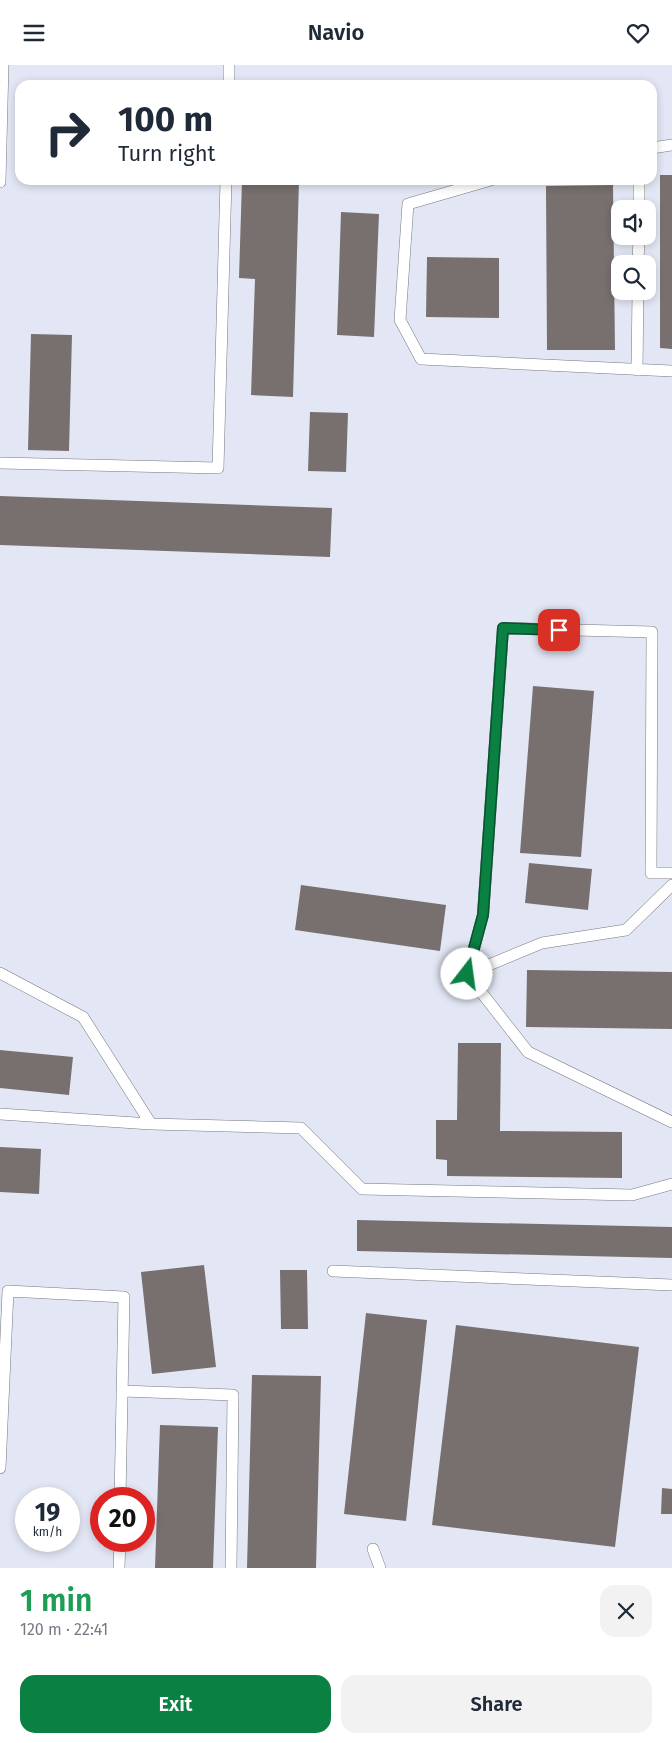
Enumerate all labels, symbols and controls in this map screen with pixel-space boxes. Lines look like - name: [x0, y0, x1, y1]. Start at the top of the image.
- icon: menu: [20, 19, 48, 47]
- text: Navio: [308, 19, 364, 46]
- icon: heart: [624, 19, 652, 47]
- text: 100 m: [118, 98, 213, 140]
- icon: right: [35, 100, 100, 165]
- text: Turn right: [118, 140, 215, 167]
- map controls: [611, 200, 656, 300]
- button: sound: [611, 200, 656, 245]
- button: search: [611, 255, 656, 300]
- pin: [538, 609, 580, 651]
- icon: arrive: [545, 616, 573, 644]
- position arrow: [440, 947, 492, 999]
- speed limit sign: 20: [90, 1487, 155, 1552]
- text: 19: [35, 1498, 60, 1528]
- text: km/h: [33, 1525, 62, 1539]
- text: 1 min: [20, 1583, 92, 1619]
- button: close: [600, 1585, 652, 1637]
- text: 120 m · 22:41: [20, 1620, 108, 1639]
- button: Exit: [20, 1675, 331, 1733]
- button: Share: [341, 1675, 652, 1733]

